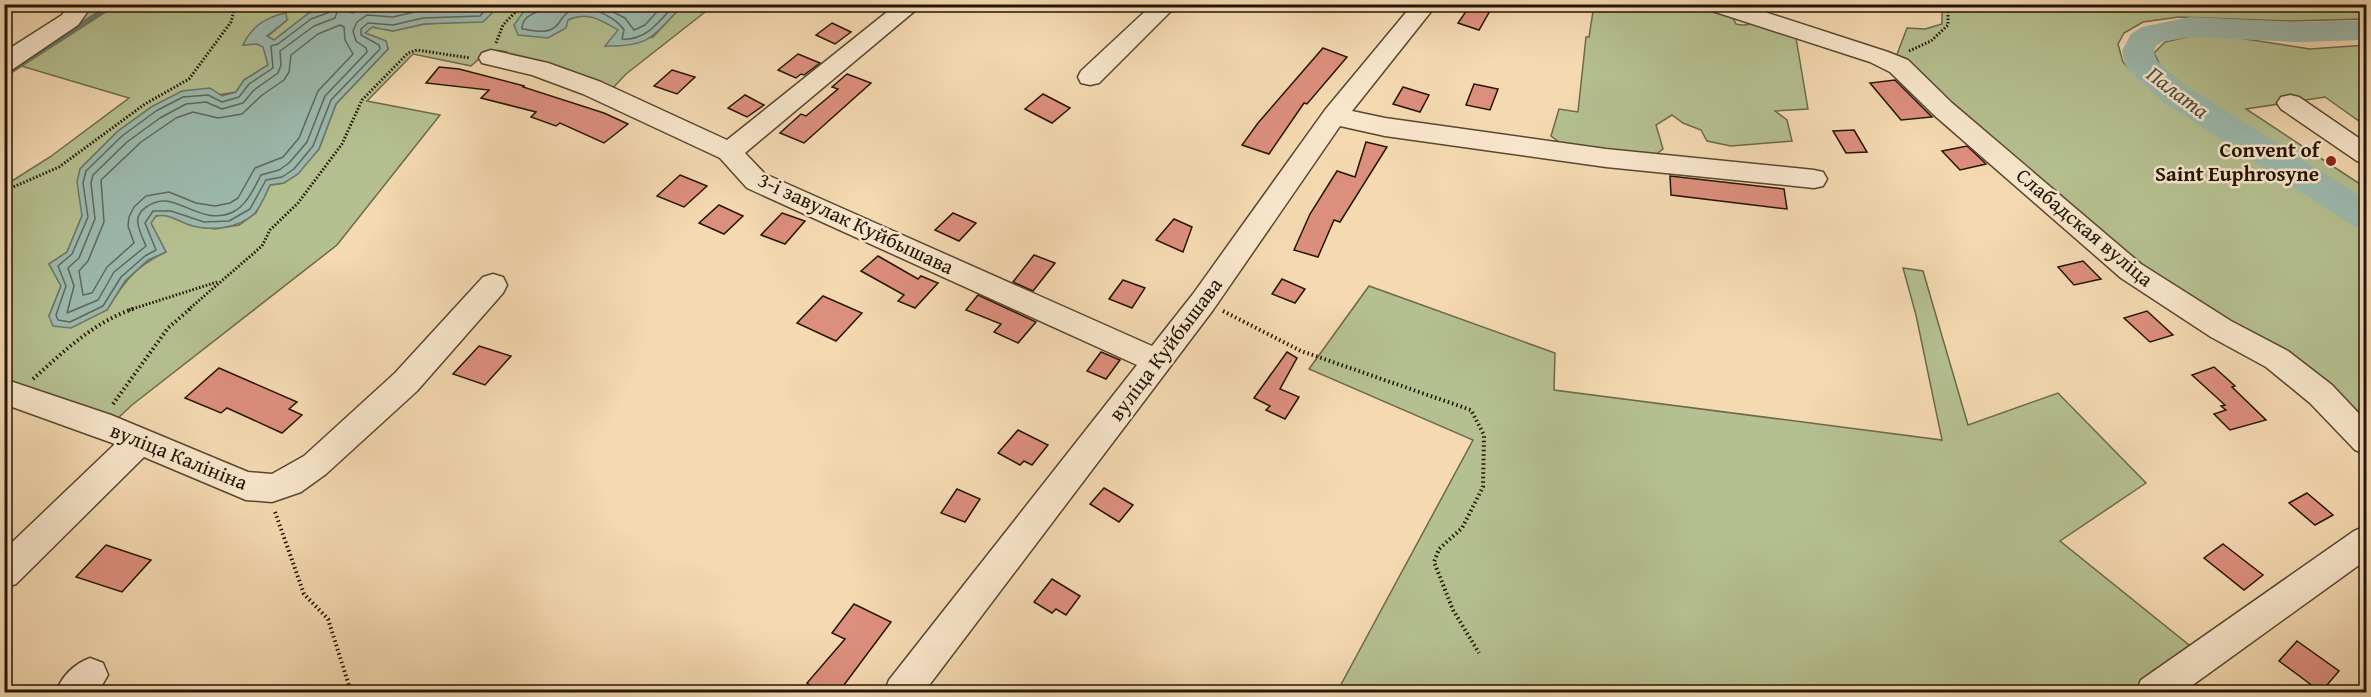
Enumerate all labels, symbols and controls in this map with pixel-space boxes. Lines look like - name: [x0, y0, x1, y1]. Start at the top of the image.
- water label: Палата: [2140, 58, 2216, 126]
- place label: Convent of Saint Euphrosyne: [2155, 134, 2322, 189]
- marker: Convent of Saint Euphrosyne: [2324, 154, 2338, 168]
- street label: Слабадская вуліца: [2010, 160, 2160, 294]
- street label: 3-і завулак Куйбышава: [753, 164, 959, 282]
- street label: вуліца Куйбышава: [1101, 271, 1229, 427]
- street label: вуліца Калініна: [106, 414, 252, 498]

